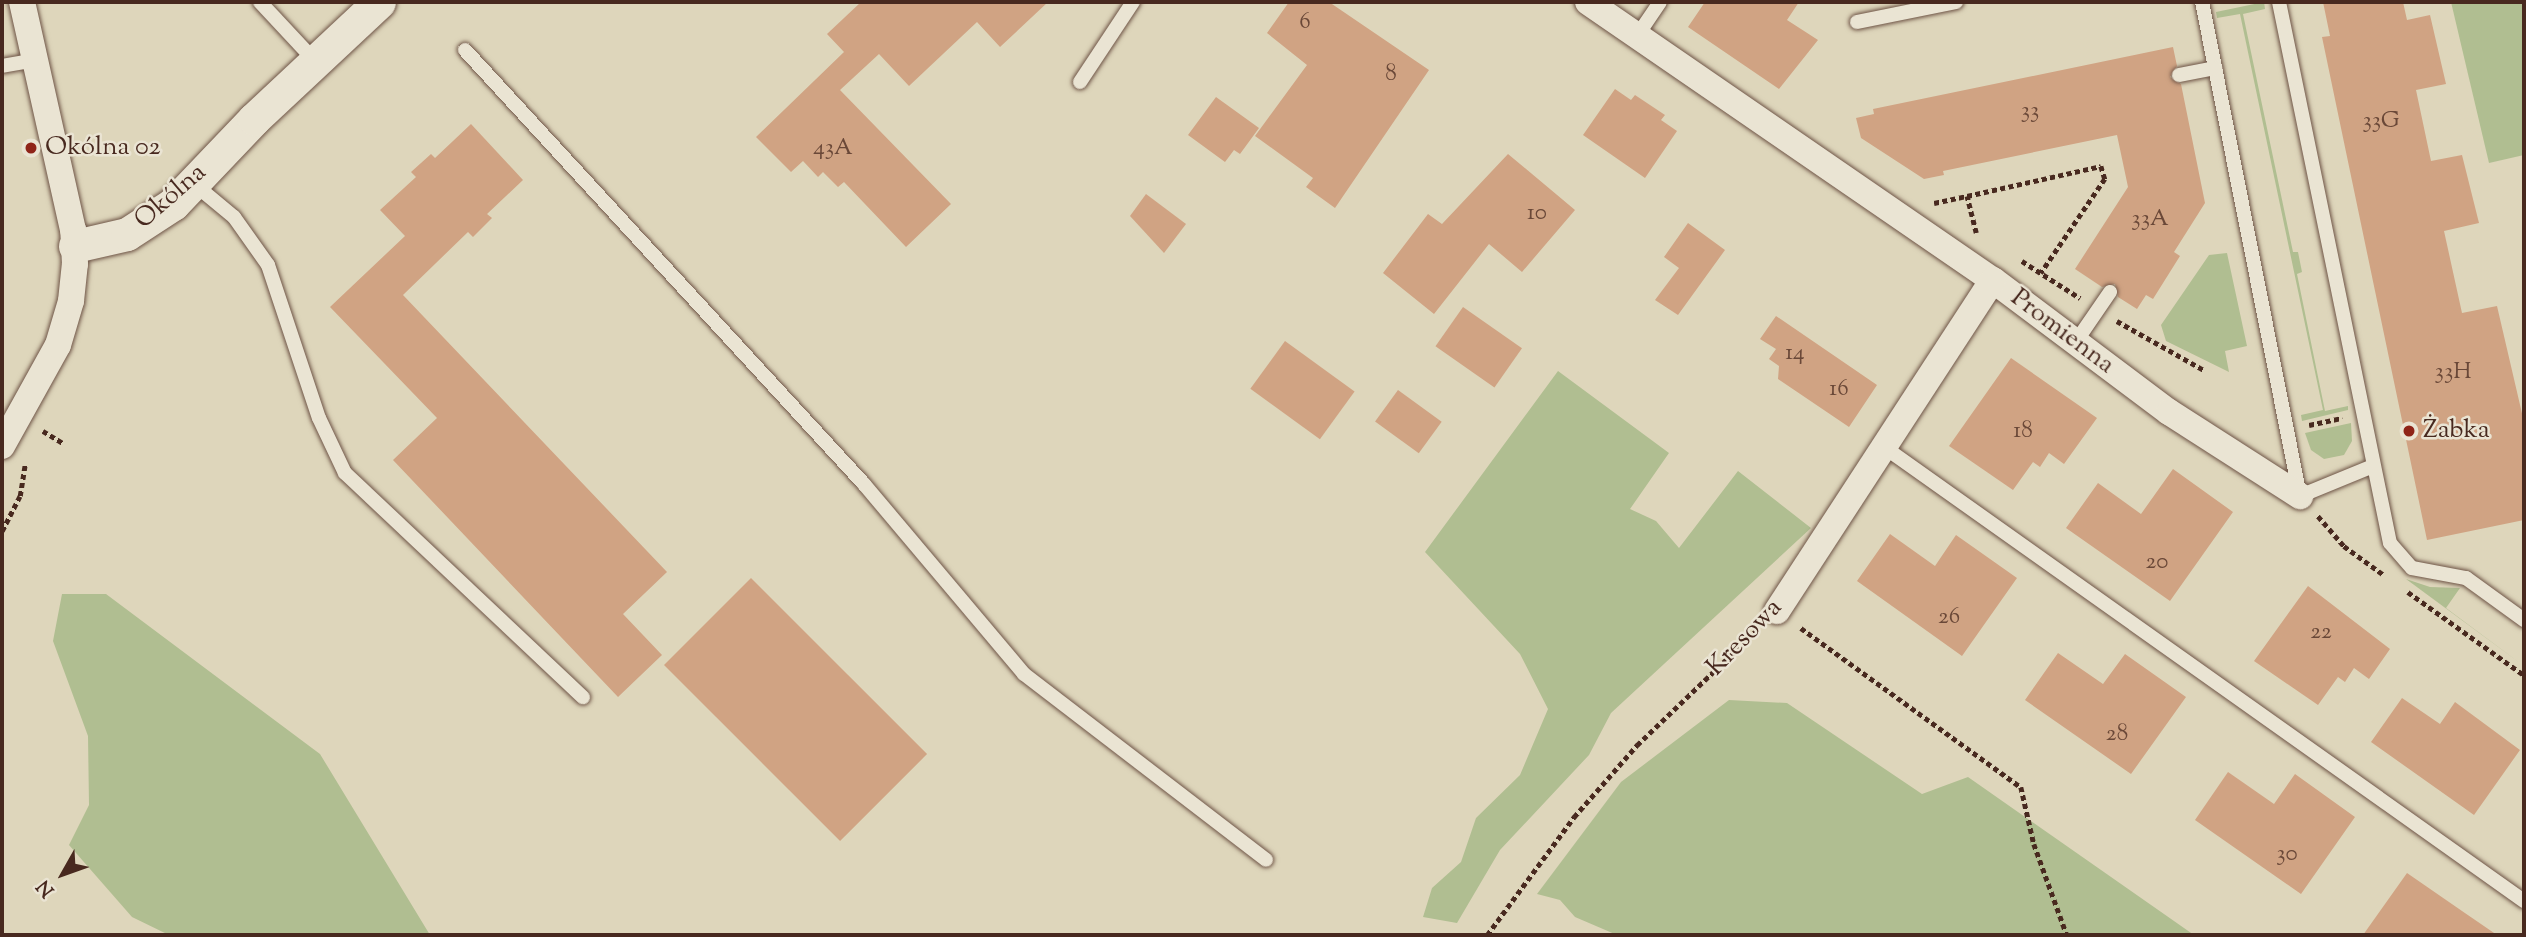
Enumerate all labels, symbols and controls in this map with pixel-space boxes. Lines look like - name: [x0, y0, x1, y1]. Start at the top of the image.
- house number: 6: [1299, 9, 1311, 37]
- house number: 8: [1385, 61, 1397, 89]
- house number: 33: [2021, 98, 2039, 126]
- house number: 33G: [2362, 108, 2400, 136]
- place label: Okólna 02: [45, 132, 161, 164]
- house number: 43A: [813, 135, 853, 163]
- marker: Okólna 02: [23, 140, 39, 156]
- street label: Okólna: [129, 157, 213, 237]
- house number: 10: [1527, 200, 1547, 228]
- house number: 33A: [2131, 206, 2169, 234]
- street label: Promienna: [2004, 283, 2120, 381]
- house number: 14: [1785, 340, 1805, 368]
- house number: 33H: [2435, 359, 2471, 387]
- house number: 16: [1829, 376, 1849, 404]
- place label: Żabka: [2423, 415, 2490, 447]
- house number: 18: [2013, 418, 2033, 446]
- marker: Żabka: [2401, 423, 2417, 439]
- house number: 20: [2146, 549, 2168, 577]
- street label: Kresowa: [1701, 593, 1789, 683]
- house number: 26: [1938, 604, 1960, 632]
- house number: 22: [2310, 619, 2332, 647]
- house number: 28: [2106, 721, 2128, 749]
- north arrow: [28, 839, 98, 909]
- house number: 30: [2276, 841, 2298, 869]
- text: N: [31, 873, 62, 902]

